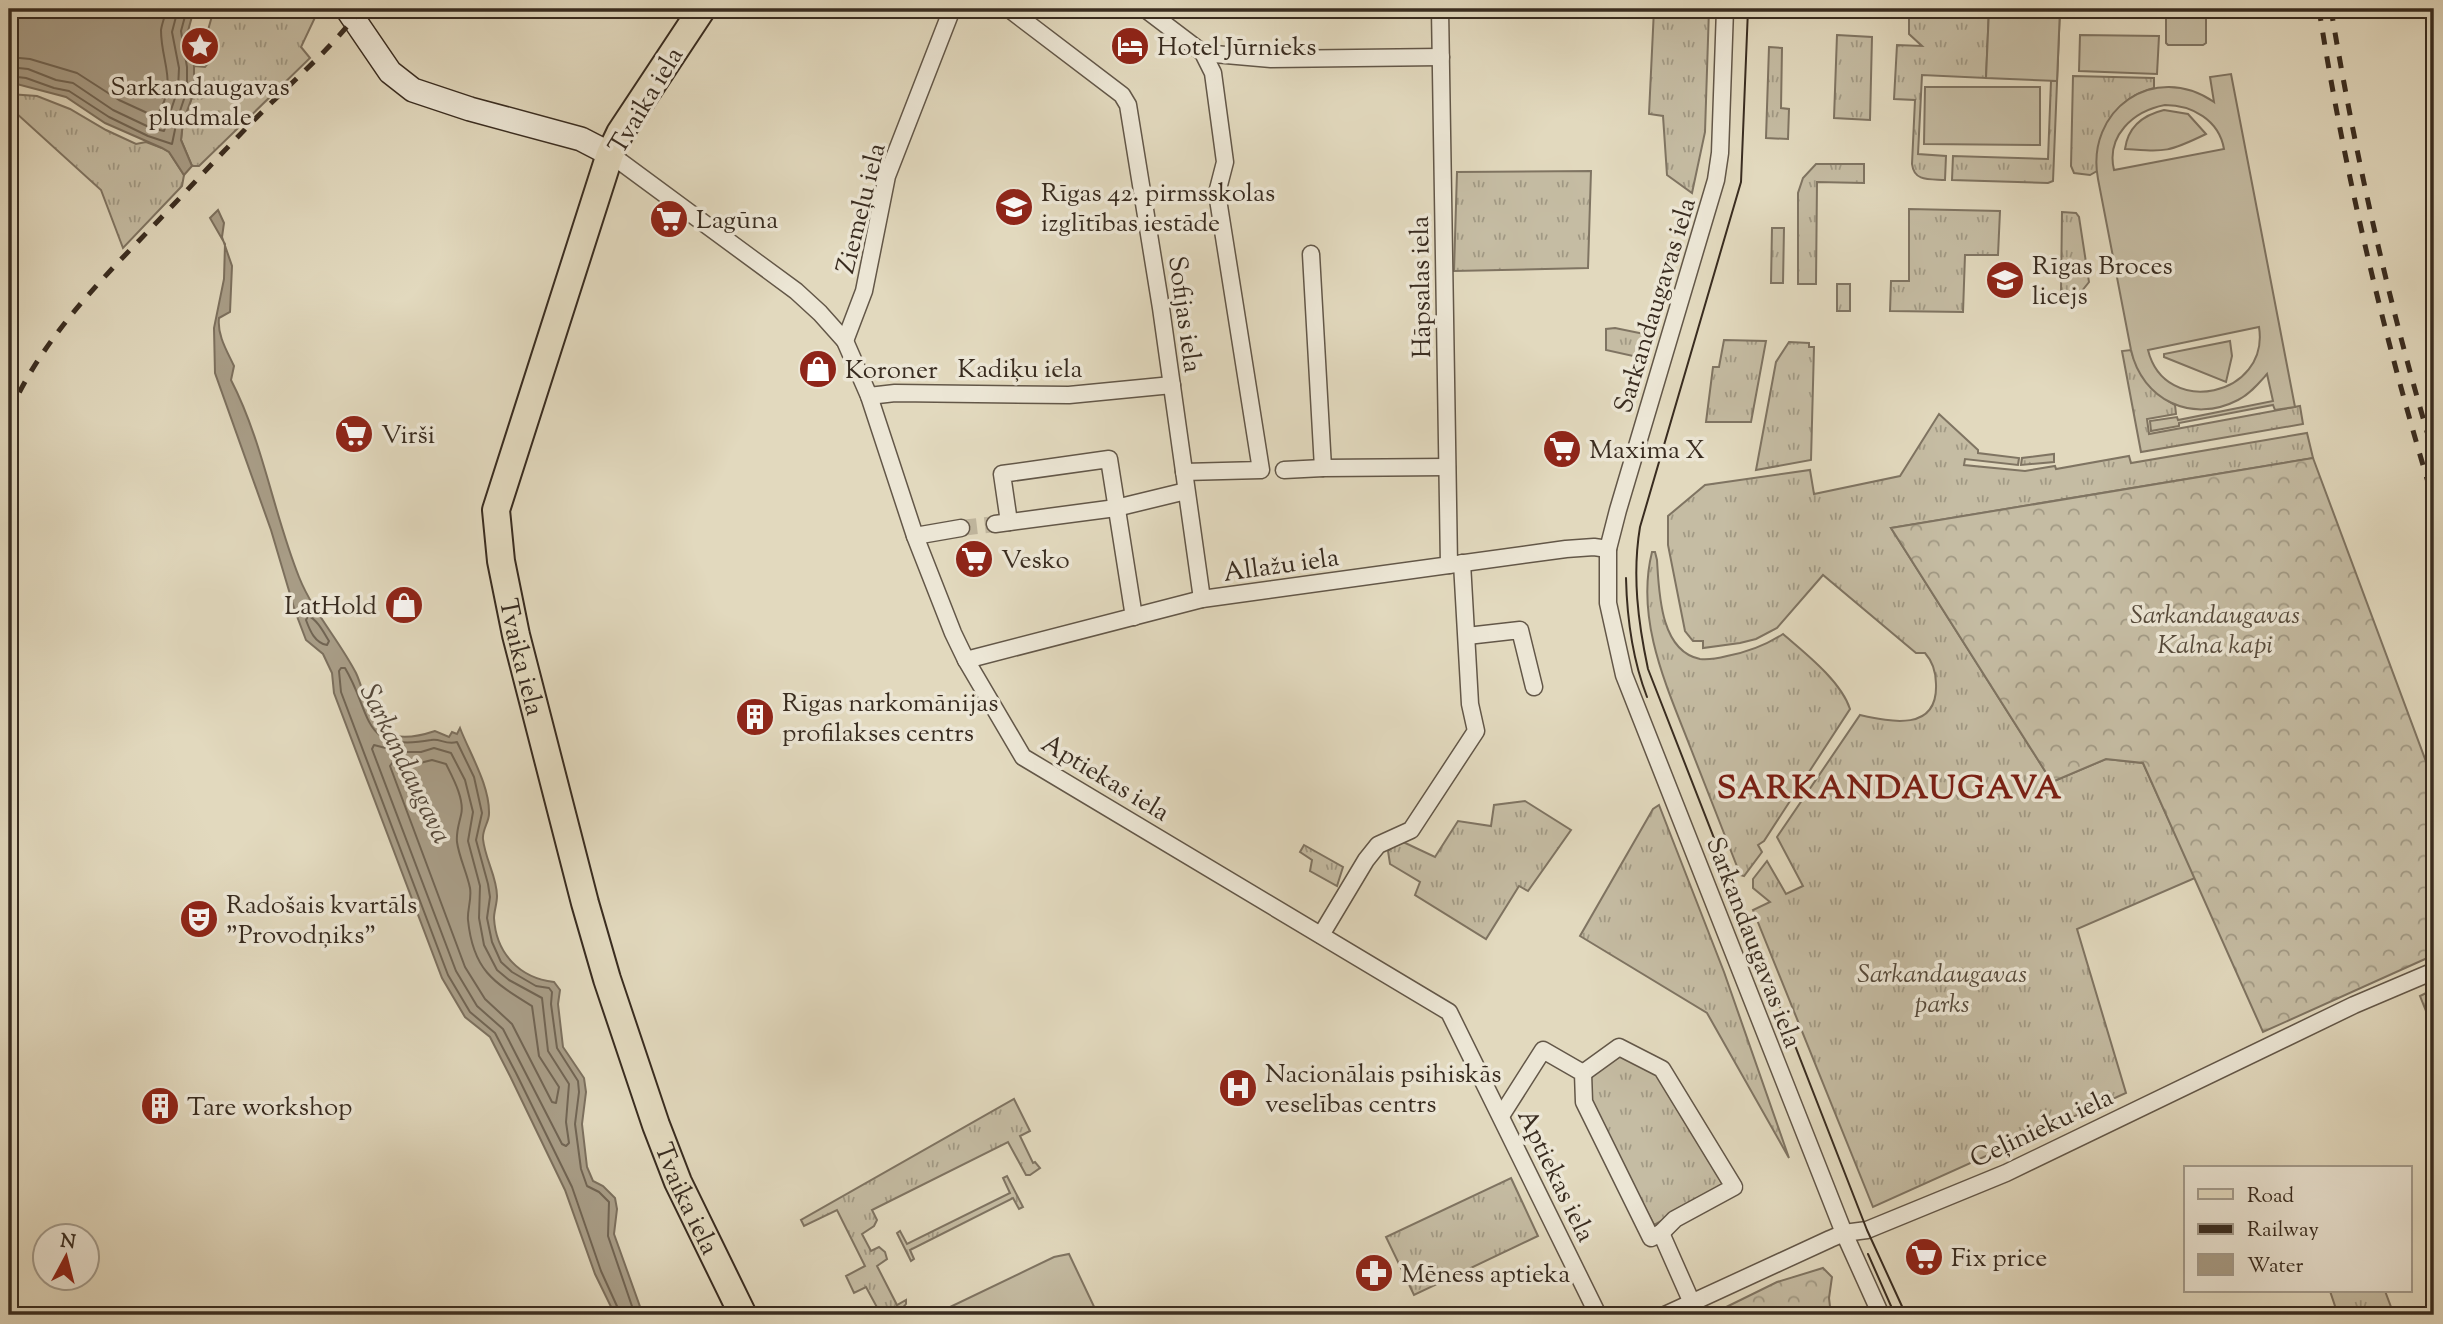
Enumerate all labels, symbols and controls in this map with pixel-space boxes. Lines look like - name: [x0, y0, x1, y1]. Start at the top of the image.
- place icon: Sarkandaugavas pludmale: [179, 25, 221, 67]
- hotel icon: Hotel Jūrnieks: [1109, 25, 1151, 67]
- place label: Hotel Jūrnieks: [1157, 30, 1317, 67]
- street label: Tvaika iela: [601, 41, 694, 162]
- place label: Sarkandaugavas pludmale: [110, 70, 290, 137]
- street label: Ziemeļu iela: [828, 139, 896, 278]
- place label: Rīgas 42. pirmsskolas izglītības iestāde: [1041, 176, 1275, 243]
- school or university icon: Rīgas 42. pirmsskolas izglītības iestāde: [993, 186, 1035, 228]
- street label: Sarkandaugavas iela: [1606, 193, 1707, 418]
- supermarket icon: Lagūna: [648, 198, 690, 240]
- place label: Lagūna: [696, 203, 778, 240]
- street label: Hāpsalas iela: [1403, 215, 1442, 358]
- place label: Rīgas Broces licejs: [2032, 249, 2173, 316]
- street label: Sofijas iela: [1157, 254, 1210, 375]
- school or university icon: Rīgas Broces licejs: [1984, 259, 2026, 301]
- shop icon: Koroner: [797, 348, 839, 390]
- street label: Kadiķu iela: [957, 352, 1083, 389]
- place label: Koroner: [845, 353, 938, 390]
- supermarket icon: Virši: [333, 413, 375, 455]
- place label: Virši: [381, 418, 435, 455]
- supermarket icon: Maxima X: [1541, 428, 1583, 470]
- place label: Maxima X: [1589, 433, 1705, 470]
- supermarket icon: Vesko: [953, 538, 995, 580]
- street label: Allažu iela: [1221, 540, 1342, 593]
- place label: Vesko: [1001, 543, 1070, 580]
- shop icon: LatHold: [383, 584, 425, 626]
- place label: LatHold: [284, 589, 377, 626]
- street label: Tvaika iela: [488, 595, 552, 720]
- park label: Sarkandaugavas Kalna kapi: [2130, 598, 2300, 665]
- water label: Sarkandaugava: [348, 678, 460, 851]
- place label: Rīgas narkomānijas profilakses centrs: [782, 686, 998, 753]
- building icon: Rīgas narkomānijas profilakses centrs: [734, 696, 776, 738]
- street label: Aptiekas iela: [1034, 726, 1176, 832]
- district label: SARKANDAUGAVA: [1717, 766, 2063, 814]
- street label: Sarkandaugavas iela: [1695, 832, 1810, 1054]
- place label: Radošais kvartāls "Provodņiks": [226, 888, 417, 955]
- theatre icon: Radošais kvartāls "Provodņiks": [178, 898, 220, 940]
- park label: Sarkandaugavas parks: [1857, 957, 2027, 1024]
- place label: Nacionālais psihiskās veselības centrs: [1265, 1057, 1501, 1124]
- hospital icon: Nacionālais psihiskās veselības centrs: [1217, 1067, 1259, 1109]
- street label: Ceļinieku iela: [1964, 1080, 2120, 1179]
- building icon: Tare workshop: [139, 1085, 181, 1127]
- place label: Tare workshop: [187, 1090, 352, 1127]
- street label: Aptiekas iela: [1507, 1103, 1603, 1249]
- street label: Tvaika iela: [644, 1138, 727, 1261]
- legend: [2184, 1166, 2412, 1292]
- text: Road: [2247, 1182, 2294, 1212]
- text: Railway: [2247, 1216, 2319, 1246]
- north arrow: [32, 1222, 102, 1292]
- text: N: [59, 1228, 77, 1257]
- supermarket icon: Fix price: [1903, 1236, 1945, 1278]
- place label: Fix price: [1951, 1241, 2048, 1278]
- pharmacy icon: Mēness aptieka: [1353, 1252, 1395, 1294]
- text: Water: [2247, 1252, 2304, 1282]
- place label: Mēness aptieka: [1401, 1257, 1570, 1294]

